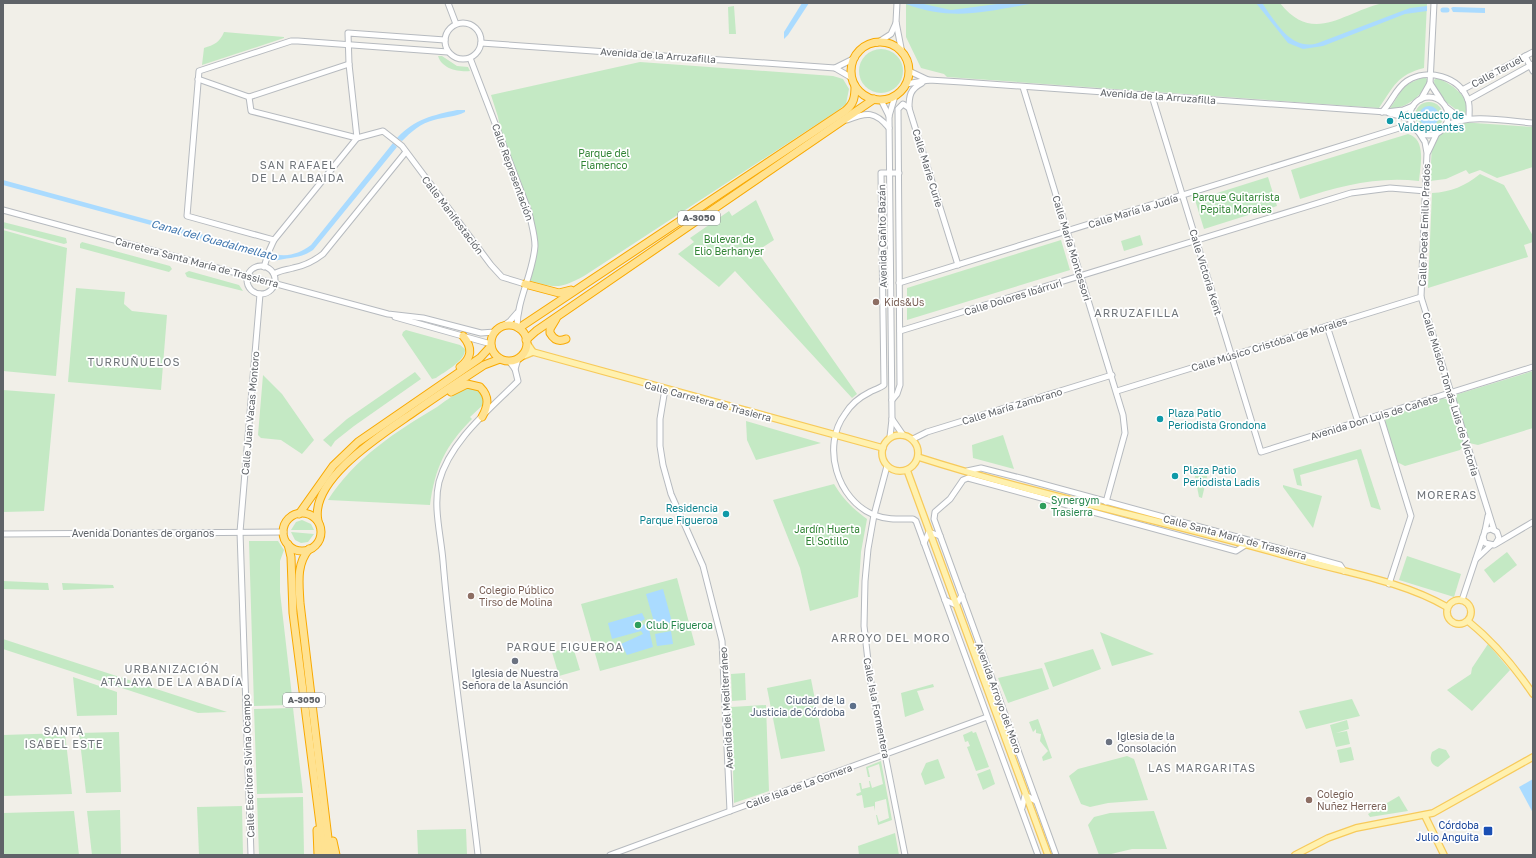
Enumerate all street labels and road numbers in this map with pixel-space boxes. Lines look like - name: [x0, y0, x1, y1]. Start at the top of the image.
- street label: Avenida de la Arruzafilla: [600, 45, 716, 65]
- street label: Calle Teruel: [1469, 52, 1525, 90]
- street label: Avenida de la Arruzafilla: [1100, 86, 1216, 106]
- street label: Calle Representación: [490, 122, 536, 222]
- street label: Calle Marie Curie: [910, 127, 946, 209]
- street label: Calle Poeta Emilio Prados: [1416, 163, 1432, 287]
- street label: Calle Manifestación: [420, 174, 486, 256]
- street label: Avenida Cañito Bazán: [875, 184, 889, 288]
- street label: Calle María la Judía: [1087, 192, 1179, 230]
- street label: Calle María Montessori: [1050, 194, 1094, 302]
- road number: A-3050: [678, 211, 720, 225]
- street label: Calle Victoria Kent: [1187, 228, 1225, 316]
- street label: Carretera Santa María de Trassierra: [114, 234, 280, 290]
- street label: Calle Dolores Ibárruri: [963, 276, 1063, 318]
- street label: Calle Músico Tomás Luis de Victoria: [1420, 311, 1482, 477]
- street label: Calle Músico Cristóbal de Morales: [1190, 315, 1348, 373]
- street label: Calle Juan Vacas Montoro: [239, 351, 261, 475]
- street label: Calle Carretera de Trasierra: [643, 378, 773, 424]
- street label: Calle María Zambrano: [960, 385, 1064, 427]
- street label: Avenida Don Luis de Cañete: [1309, 392, 1439, 442]
- street label: Calle Santa María de Trassierra: [1162, 512, 1308, 562]
- street label: Avenida Donantes de organos: [72, 527, 214, 539]
- street label: Avenida Arroyo del Moro: [973, 641, 1025, 755]
- street label: Avenida del Mediterráneo: [717, 647, 735, 769]
- street label: Calle Isla Formentera: [861, 657, 893, 759]
- road number: A-3050: [283, 693, 325, 707]
- street label: Calle Escritora Sivina Ocampo: [239, 694, 257, 838]
- street label: Calle Isla de La Gomera: [744, 761, 854, 811]

